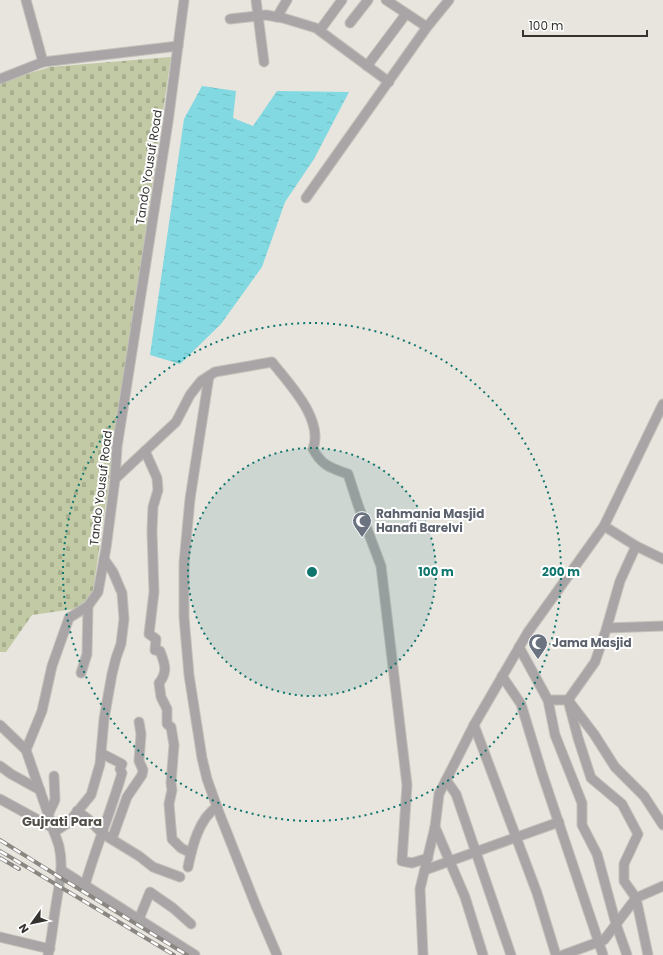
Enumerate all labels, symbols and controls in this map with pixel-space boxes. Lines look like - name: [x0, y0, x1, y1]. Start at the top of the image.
- scale bar: [523, 12, 647, 38]
- text: 100 m: [529, 17, 563, 34]
- street label: Tando Yousuf Road: [131, 108, 166, 226]
- street label: Tando Yousuf Road: [85, 429, 116, 547]
- place label: Rahmania Masjid Hanafi Barelvi: [376, 505, 484, 536]
- mosque icon: Rahmania Masjid Hanafi Barelvi: [351, 510, 373, 538]
- text: 100 m: [418, 563, 454, 580]
- text: 200 m: [542, 563, 580, 580]
- centre of rings: [305, 565, 319, 579]
- mosque icon: Jama Masjid: [527, 632, 549, 660]
- place label: Jama Masjid: [552, 634, 632, 651]
- district label: Gujrati Para: [22, 812, 102, 831]
- north arrow: [12, 903, 52, 943]
- text: N: [15, 921, 33, 936]

